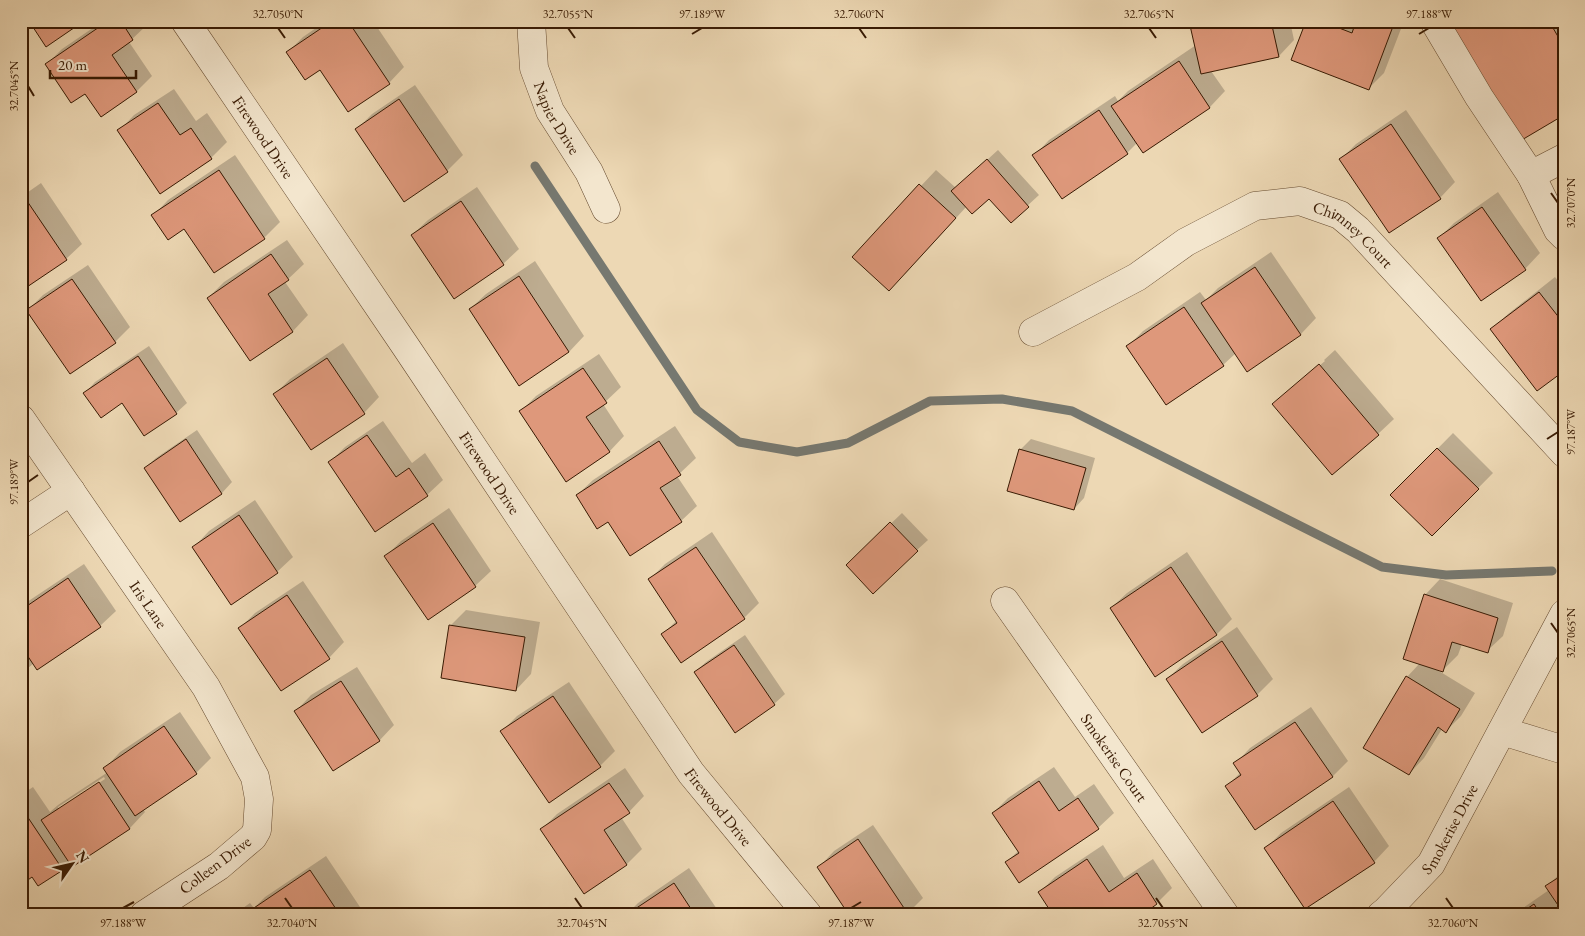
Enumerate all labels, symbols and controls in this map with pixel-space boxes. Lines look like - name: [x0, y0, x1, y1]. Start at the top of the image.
- text: 32.7050°N: [253, 6, 304, 22]
- text: 32.7055°N: [543, 6, 594, 22]
- text: 97.189°W: [679, 6, 726, 22]
- text: 32.7060°N: [834, 6, 885, 22]
- text: 32.7065°N: [1124, 6, 1175, 22]
- text: 97.188°W: [1406, 6, 1453, 22]
- scale bar: [50, 48, 136, 80]
- text: 20 m: [58, 55, 87, 74]
- text: 32.7045°N: [6, 60, 22, 111]
- street label: Napier Drive: [529, 78, 585, 158]
- street label: Firewood Drive: [228, 91, 299, 182]
- text: 32.7070°N: [1563, 177, 1579, 228]
- street label: Chimney Court: [1310, 196, 1398, 272]
- text: 97.187°W: [1563, 408, 1579, 455]
- street label: Firewood Drive: [455, 427, 525, 518]
- text: 97.189°W: [6, 458, 22, 505]
- street label: Iris Lane: [125, 576, 173, 632]
- text: 32.7065°N: [1563, 607, 1579, 658]
- street label: Smokerise Court: [1076, 709, 1153, 806]
- street label: Firewood Drive: [680, 764, 757, 850]
- street label: Smokerise Drive: [1416, 780, 1482, 879]
- street label: Colleen Drive: [175, 831, 255, 899]
- north arrow: [48, 838, 98, 888]
- text: N: [72, 847, 94, 867]
- text: 97.188°W: [100, 915, 147, 931]
- text: 32.7040°N: [267, 915, 318, 931]
- text: 32.7045°N: [557, 915, 608, 931]
- text: 97.187°W: [828, 915, 875, 931]
- text: 32.7055°N: [1138, 915, 1189, 931]
- text: 32.7060°N: [1428, 915, 1479, 931]

